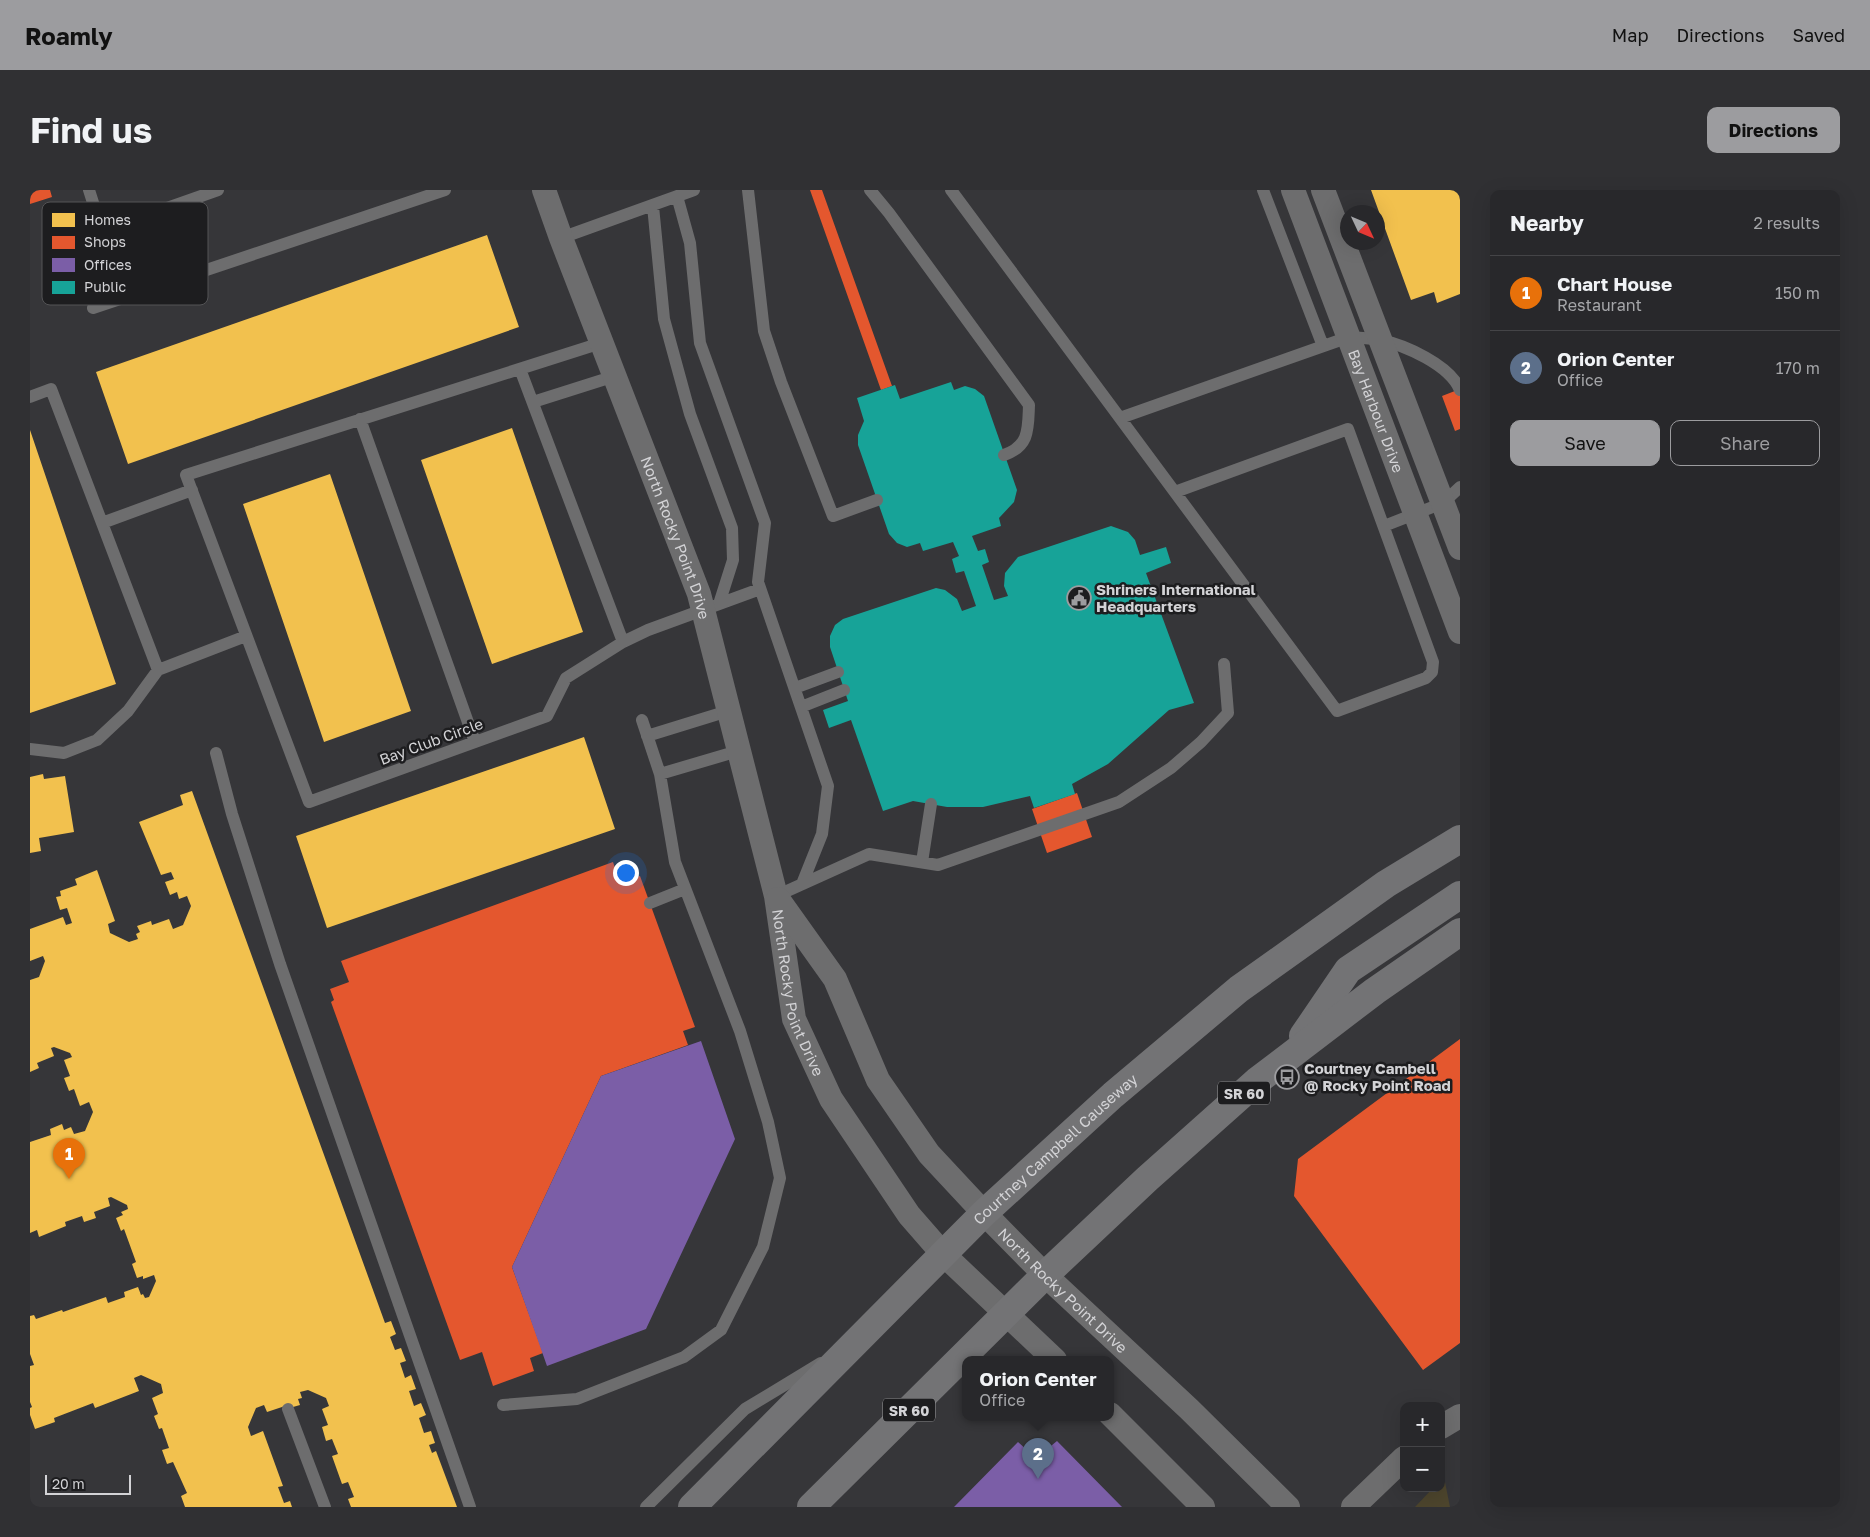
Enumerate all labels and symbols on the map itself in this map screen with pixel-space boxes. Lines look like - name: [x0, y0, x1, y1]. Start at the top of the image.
- legend: [42, 202, 208, 305]
- north arrow: [1340, 205, 1385, 250]
- text: Homes: [84, 211, 131, 228]
- text: Shops: [84, 233, 126, 250]
- text: Offices: [84, 256, 132, 273]
- text: Public: [84, 278, 126, 295]
- street label: Bay Harbour Drive: [1345, 347, 1408, 475]
- street label: North Rocky Point Drive: [637, 454, 714, 621]
- place label: Shriners International Headquarters: [1096, 580, 1256, 615]
- public building icon: Shriners International Headquarters: [1066, 585, 1092, 611]
- street label: Bay Club Circle: [377, 714, 486, 768]
- your location: [613, 860, 639, 886]
- street label: North Rocky Point Drive: [769, 908, 828, 1079]
- place label: Courtney Cambell @ Rocky Point Road: [1304, 1059, 1451, 1094]
- bus stop icon: Courtney Cambell @ Rocky Point Road: [1274, 1064, 1300, 1090]
- street label: Courtney Campbell Causeway: [969, 1069, 1141, 1228]
- road number: SR 60: [1218, 1081, 1270, 1104]
- pin: 1: [53, 1138, 85, 1179]
- street label: North Rocky Point Drive: [995, 1224, 1132, 1357]
- road number: SR 60: [883, 1398, 935, 1422]
- pin: 2: [1022, 1438, 1054, 1479]
- scale bar: [45, 1472, 131, 1495]

